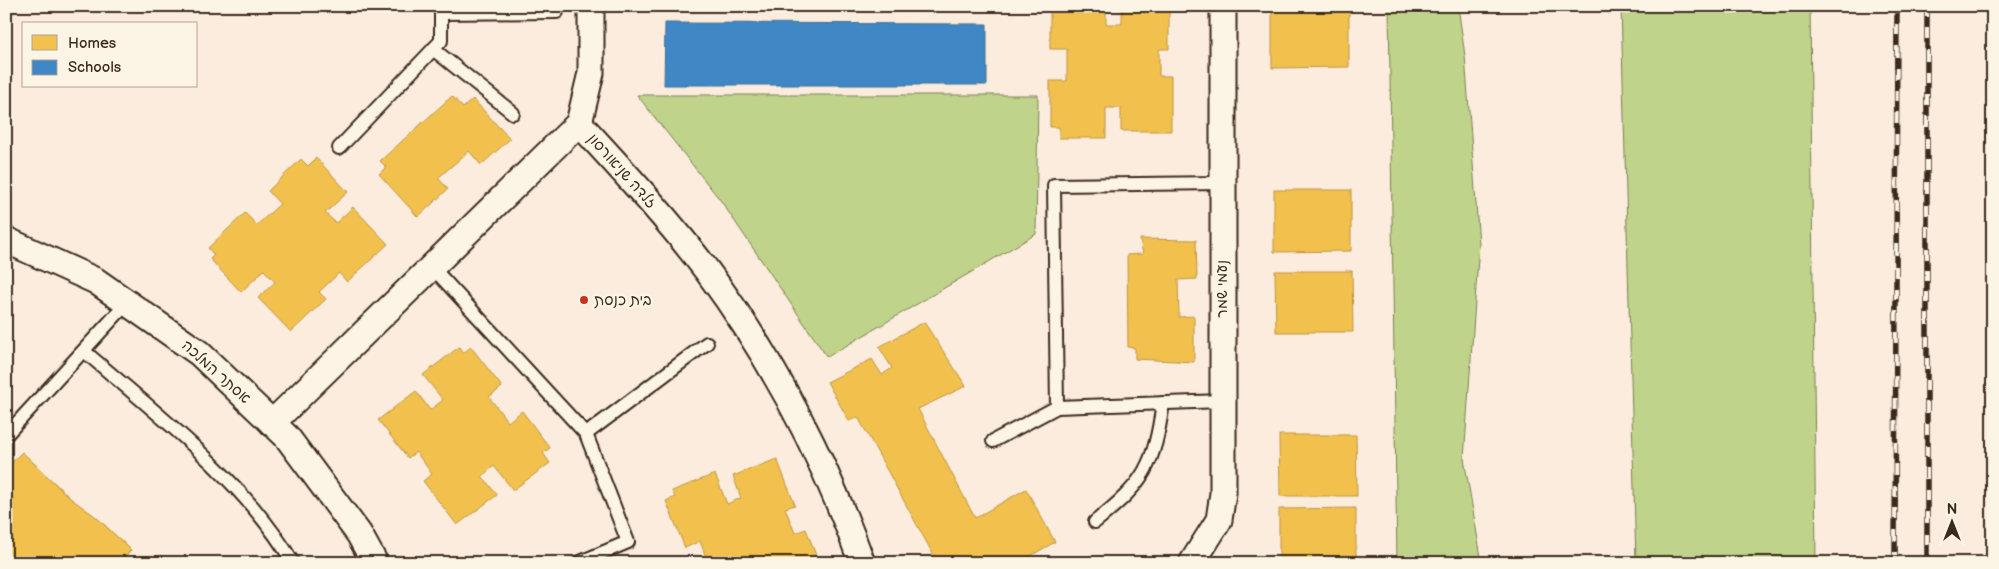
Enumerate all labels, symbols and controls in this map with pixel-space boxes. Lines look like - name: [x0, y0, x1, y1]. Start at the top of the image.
- legend: [22, 22, 198, 88]
- text: Homes: [68, 34, 117, 53]
- text: Schools: [68, 58, 122, 77]
- street label: זלדה שניאורסון: [583, 130, 661, 212]
- street label: נעמי שמר: [1213, 260, 1232, 318]
- place label: בית כנסת: [594, 291, 652, 310]
- marker: בית כנסת: [578, 294, 590, 306]
- street label: אסתר המלכה: [178, 336, 254, 408]
- north arrow: [1926, 496, 1976, 546]
- text: N: [1947, 501, 1957, 518]

